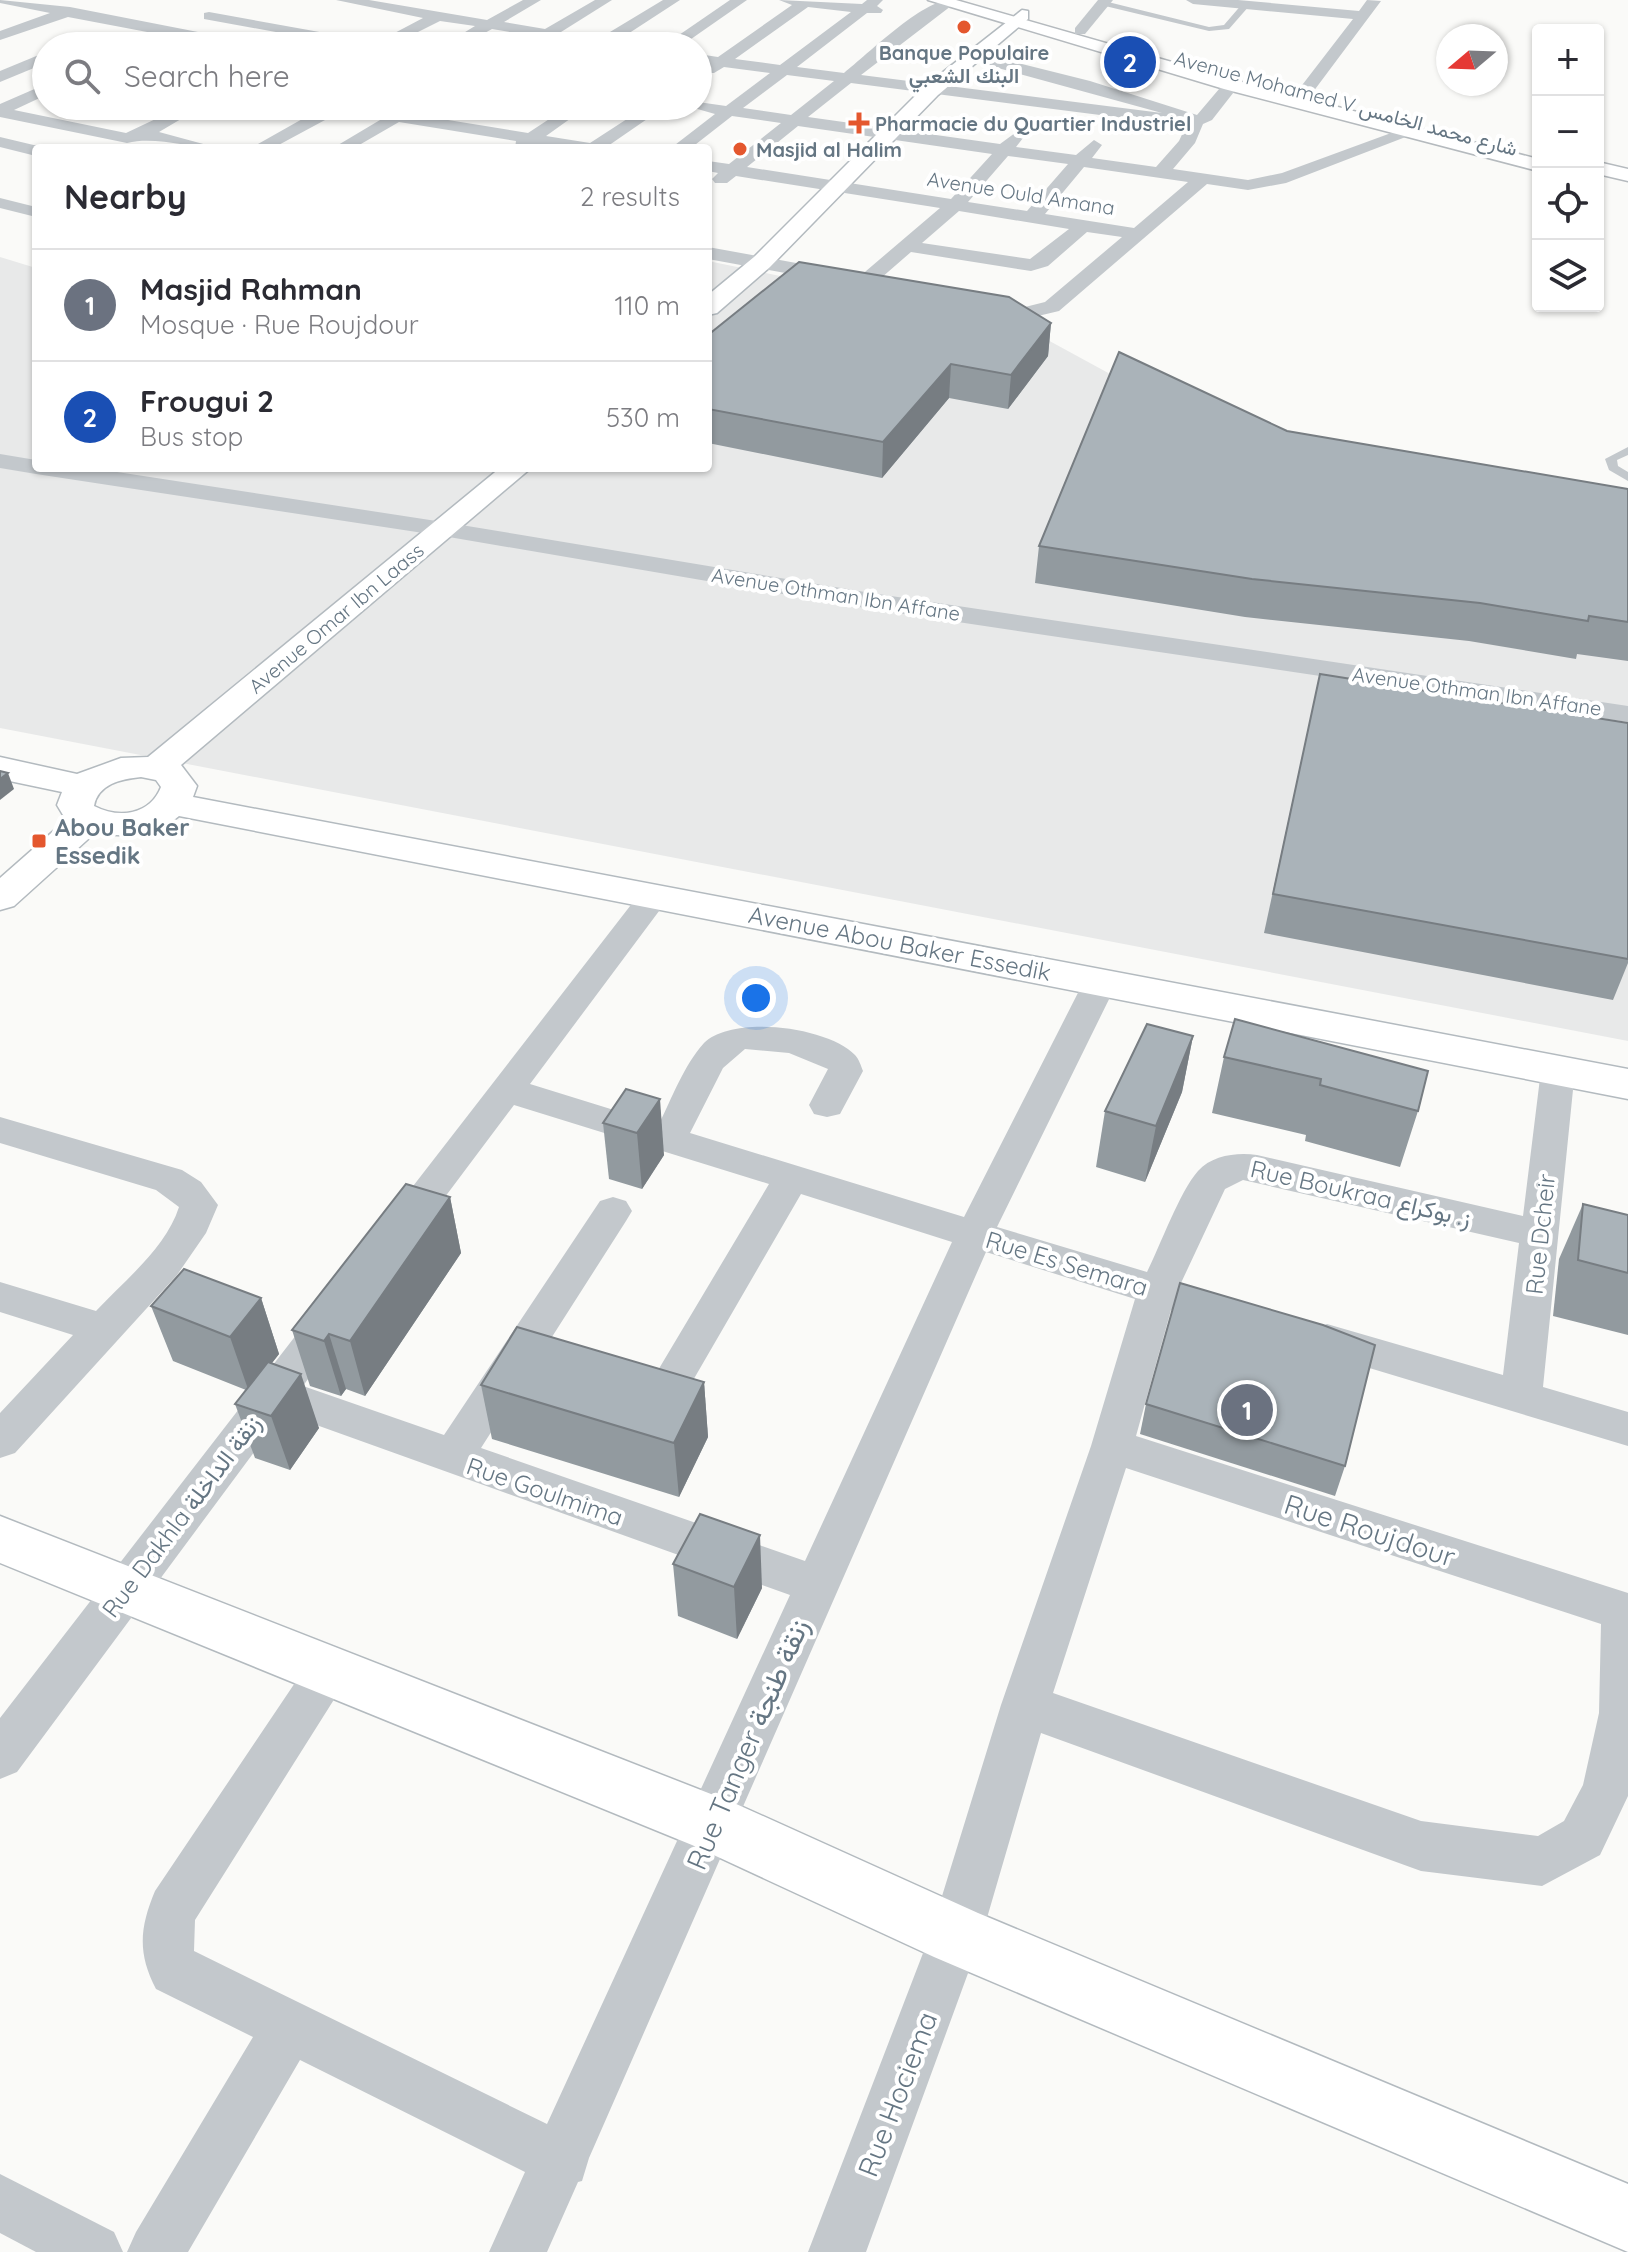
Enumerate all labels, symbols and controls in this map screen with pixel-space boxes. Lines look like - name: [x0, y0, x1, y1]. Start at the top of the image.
- marker: Banque Populaire البنك الشعبي: [955, 18, 973, 36]
- north arrow: [1436, 24, 1508, 96]
- map controls: [1532, 24, 1604, 312]
- button: +: [1532, 24, 1604, 96]
- search box: [32, 32, 712, 120]
- pin: 2: [1104, 32, 1156, 92]
- place label: Banque Populaire البنك الشعبي: [879, 40, 1049, 93]
- street label: Avenue Mohamed V شارع محمد الخامس: [1171, 45, 1520, 163]
- icon: search: [60, 54, 104, 98]
- text: Search here: [124, 57, 290, 95]
- button: −: [1532, 96, 1604, 168]
- place label: Pharmacie du Quartier Industriel: [875, 111, 1191, 136]
- marker: Pharmacie du Quartier Industriel: [850, 114, 868, 132]
- place label: Masjid al Halim: [756, 137, 902, 162]
- marker: Masjid al Halim: [731, 140, 749, 158]
- street label: Avenue Ould Amana: [925, 166, 1117, 220]
- button: locate: [1532, 168, 1604, 240]
- text: Nearby: [64, 175, 187, 218]
- text: 2 results: [580, 180, 680, 213]
- button: layers: [1532, 240, 1604, 312]
- text: Masjid Rahman: [140, 270, 362, 308]
- text: 1: [85, 289, 95, 322]
- text: 110 m: [614, 289, 680, 322]
- text: Mosque · Rue Roujdour: [140, 308, 419, 341]
- text: Frougui 2: [140, 382, 274, 420]
- text: 2: [83, 401, 97, 434]
- text: 530 m: [606, 401, 680, 434]
- text: Bus stop: [140, 420, 243, 453]
- street label: Avenue Omar Ibn Laass: [243, 537, 429, 699]
- street label: Avenue Othman Ibn Affane: [710, 562, 962, 626]
- street label: Avenue Othman Ibn Affane: [1351, 661, 1603, 721]
- place label: Abou Baker Essedik: [55, 812, 190, 870]
- marker: Abou Baker Essedik: [30, 832, 48, 850]
- street label: Avenue Abou Baker Essedik: [746, 899, 1054, 987]
- your location: [736, 978, 776, 1018]
- street label: Rue Boukraa ز. بوكراع: [1247, 1153, 1474, 1235]
- street label: Rue Dcheir: [1519, 1172, 1561, 1296]
- street label: Rue Es Semara: [982, 1224, 1152, 1302]
- pin: 1: [1221, 1380, 1273, 1440]
- street label: Rue Dakhla زنقة الداخلة: [95, 1409, 268, 1624]
- street label: Rue Goulmima: [463, 1450, 627, 1532]
- street label: Rue Roujdour: [1280, 1486, 1460, 1574]
- street label: Rue Tanger زنقة طنجة: [678, 1613, 817, 1875]
- street label: Rue Hociema: [850, 2007, 944, 2181]

